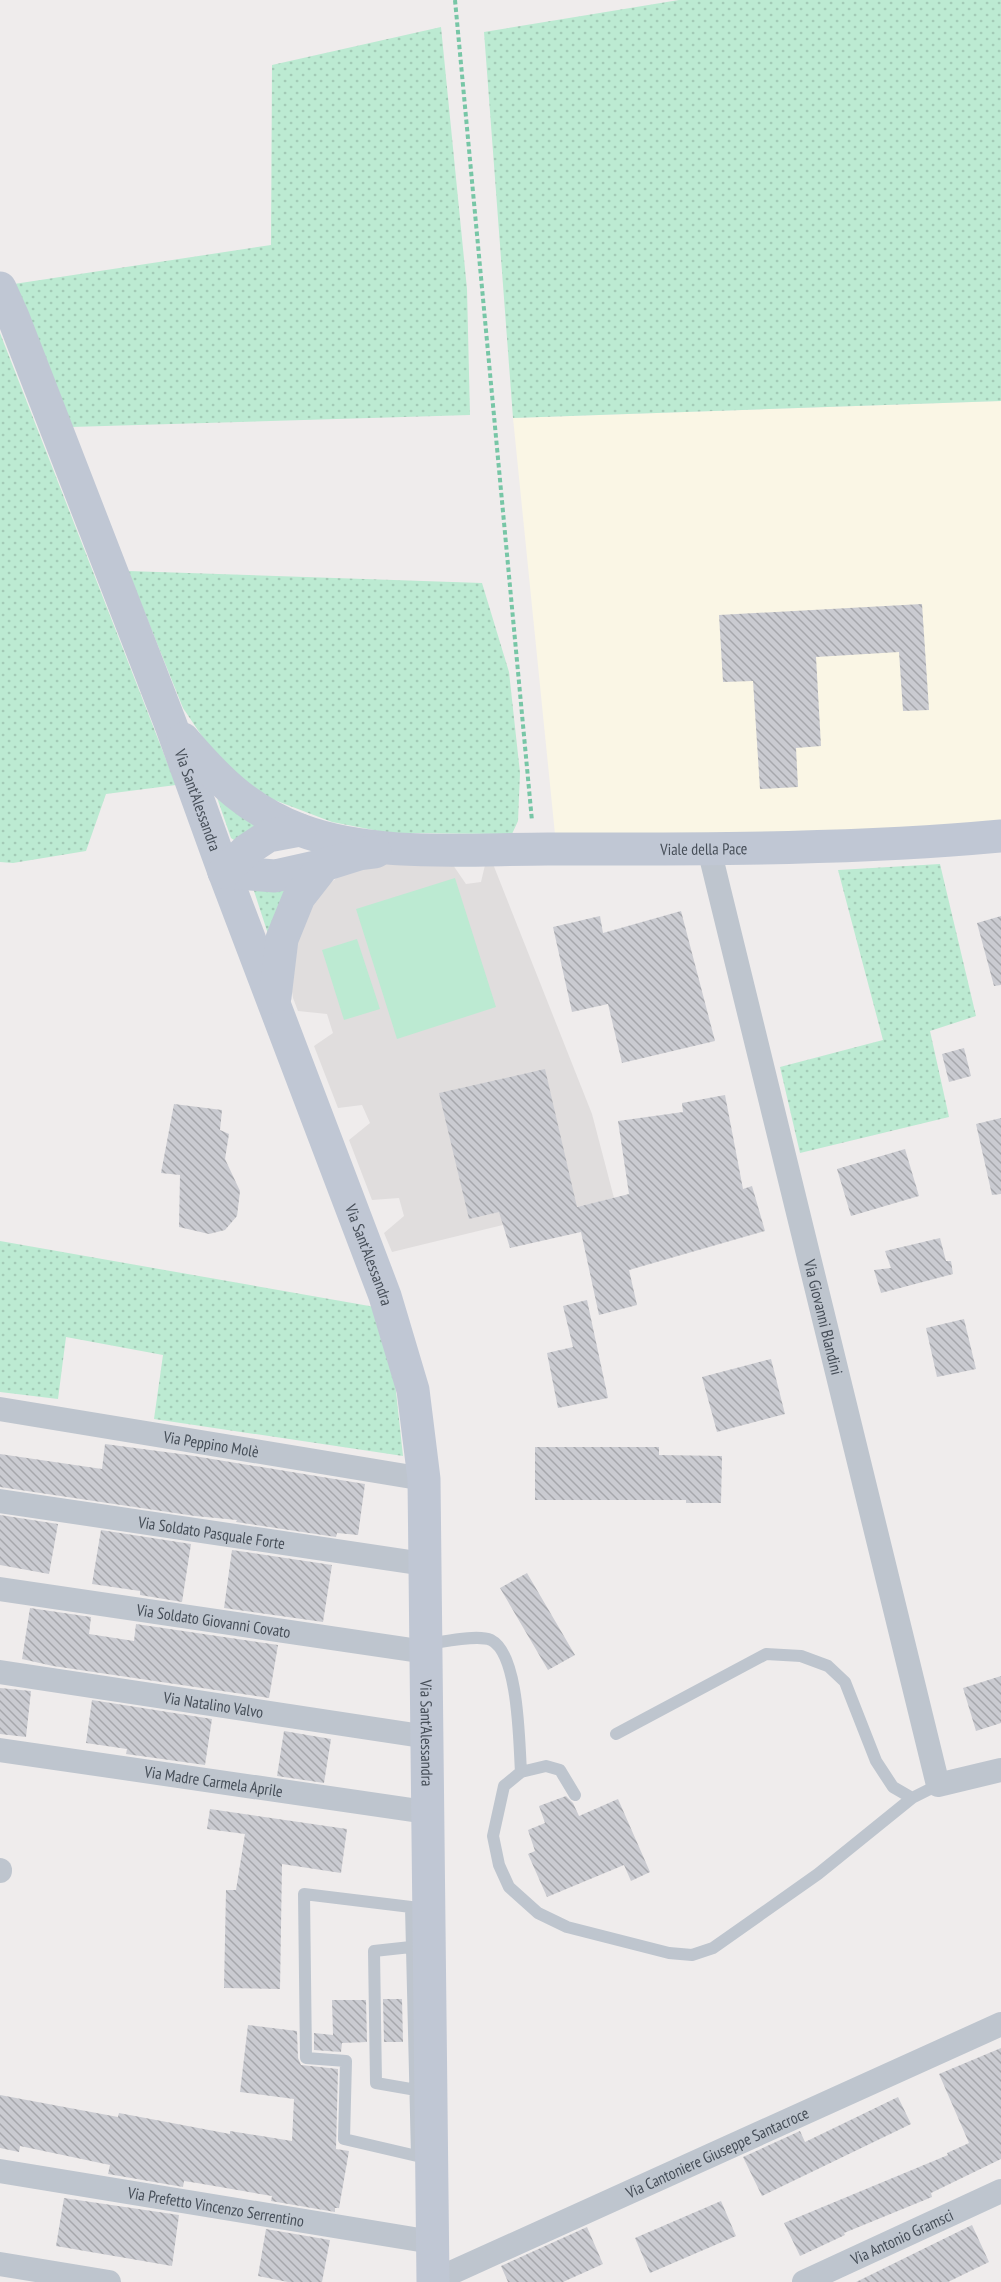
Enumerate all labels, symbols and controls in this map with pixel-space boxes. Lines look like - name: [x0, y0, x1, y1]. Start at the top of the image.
- street label: Via Sant'Alessandra: [170, 745, 226, 854]
- street label: Viale della Pace: [659, 838, 748, 859]
- street label: Via Sant'Alessandra: [341, 1200, 397, 1308]
- street label: Via Giovanni Blandini: [800, 1256, 847, 1377]
- street label: Via Peppino Molè: [161, 1426, 260, 1462]
- street label: Via Soldato Pasquale Forte: [136, 1512, 286, 1553]
- street label: Via Soldato Giovanni Covato: [134, 1599, 292, 1642]
- street label: Via Sant'Alessandra: [416, 1679, 437, 1787]
- street label: Via Natalino Valvo: [161, 1687, 265, 1722]
- street label: Via Madre Carmela Aprile: [142, 1761, 284, 1801]
- street label: Via Cantoniere Giuseppe Santacroce: [622, 2102, 812, 2203]
- street label: Via Prefetto Vincenzo Serrentino: [125, 2182, 306, 2231]
- street label: Via Antonio Gramsci: [847, 2204, 956, 2269]

